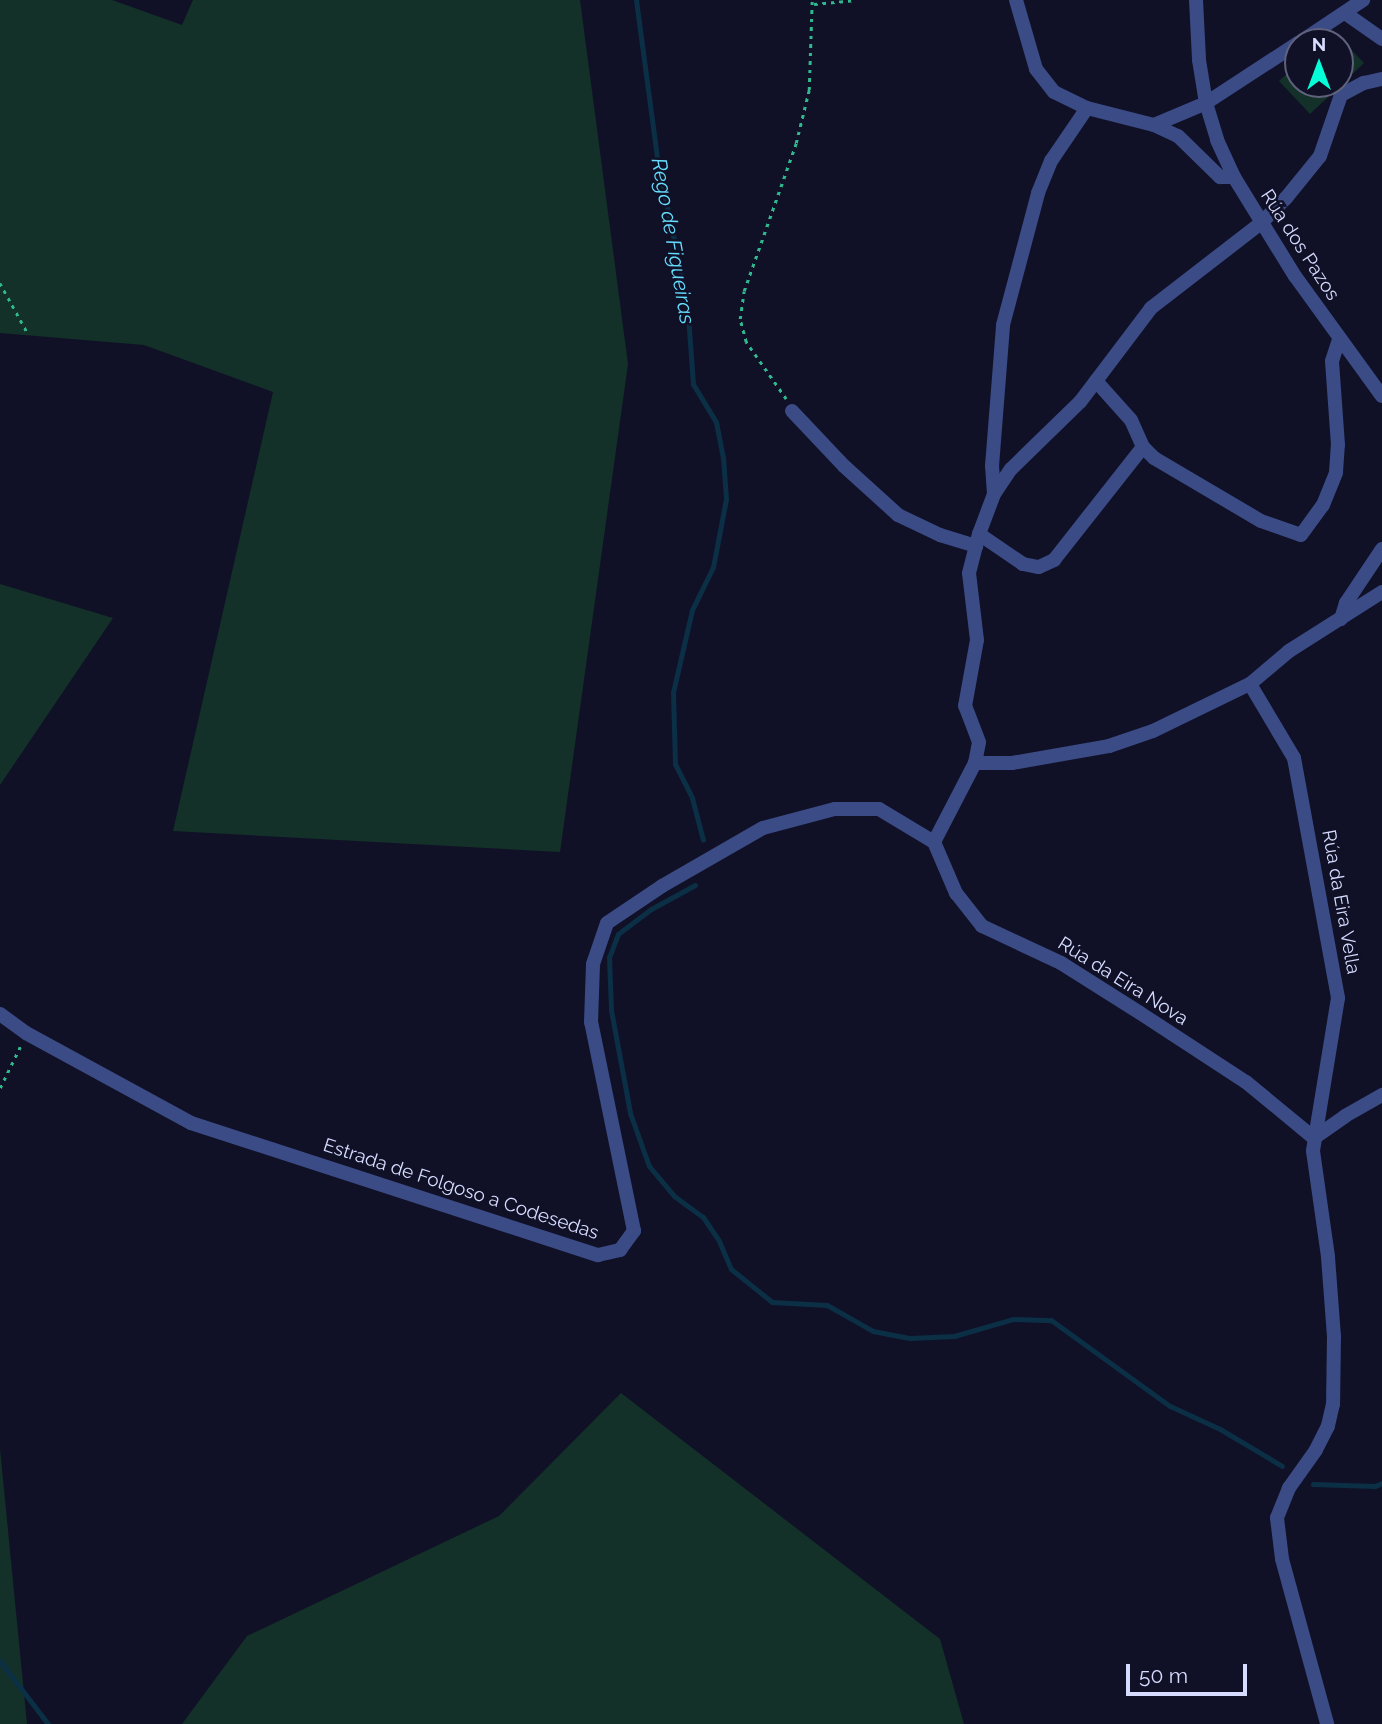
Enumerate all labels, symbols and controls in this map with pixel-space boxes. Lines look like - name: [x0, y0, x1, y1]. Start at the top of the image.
- north arrow: [1284, 28, 1354, 98]
- text: N: [1312, 33, 1326, 55]
- water label: Rego de Figueiras: [646, 156, 700, 326]
- street label: Rúa dos Pazos: [1256, 185, 1344, 305]
- street label: Rúa da Eira Vella: [1317, 828, 1365, 976]
- street label: Rúa da Eira Nova: [1054, 932, 1192, 1030]
- street label: Estrada de Folgoso a Codesedas: [320, 1134, 602, 1244]
- scale bar: [1130, 1650, 1251, 1694]
- text: 50 m: [1139, 1663, 1188, 1688]

